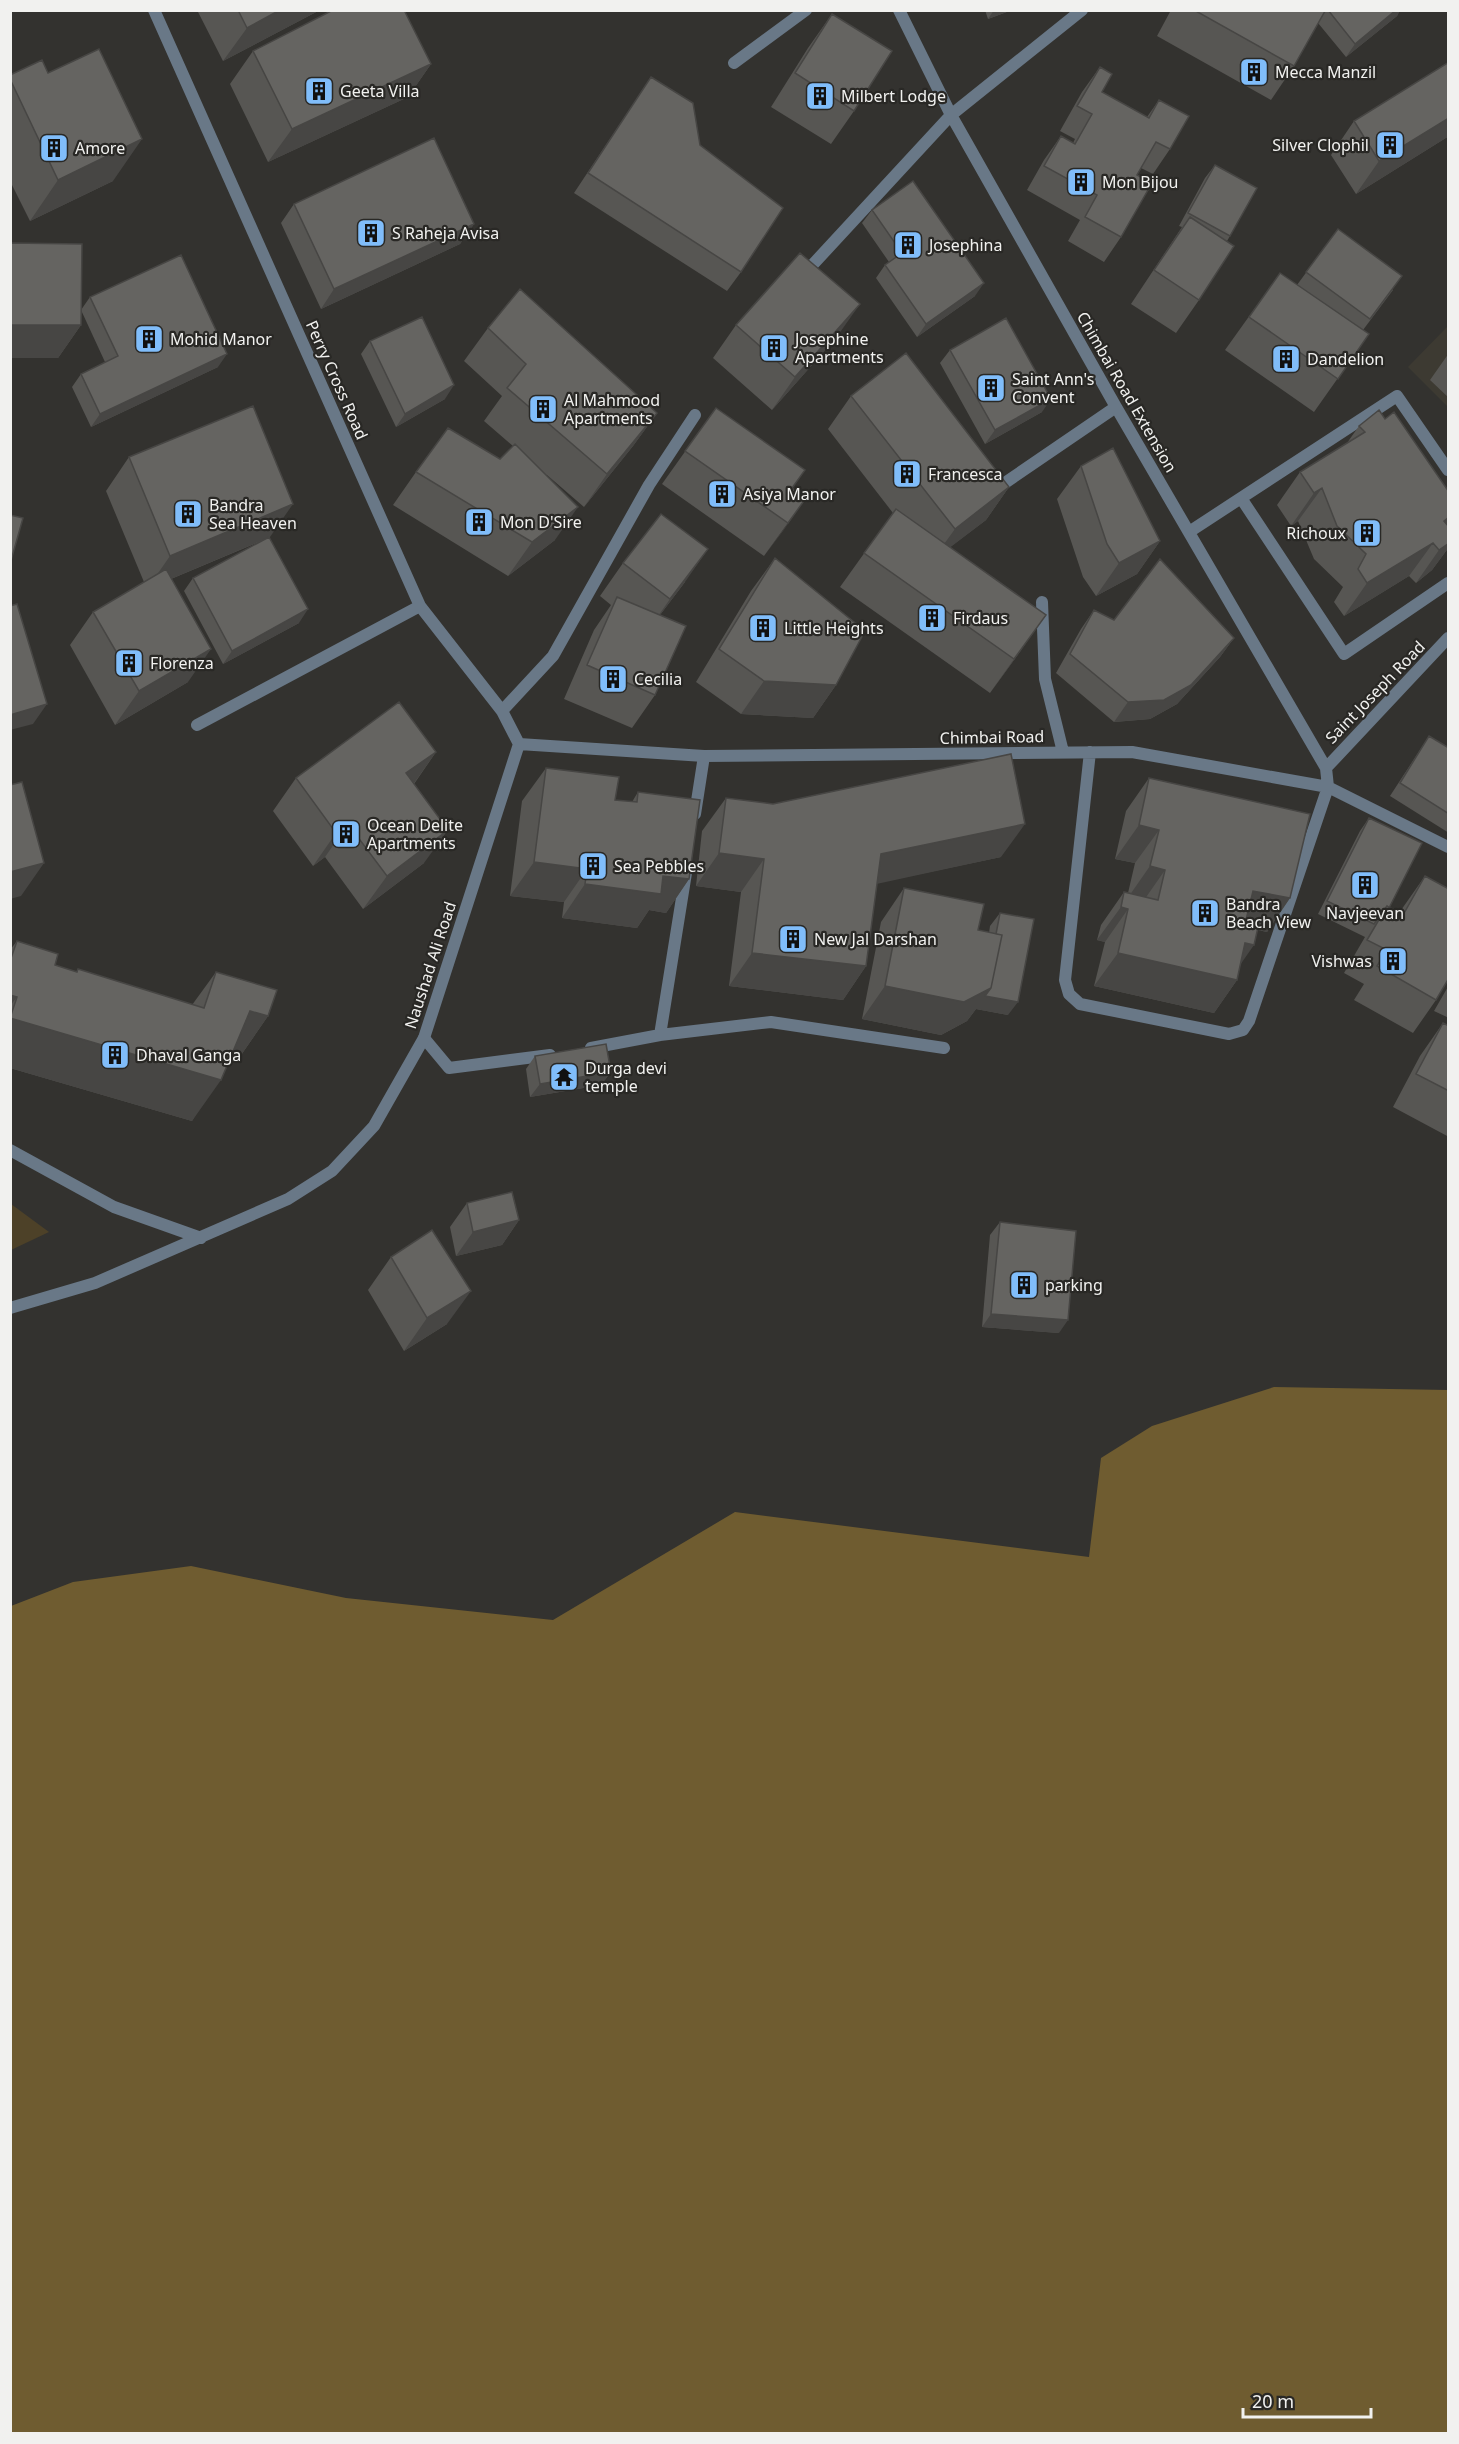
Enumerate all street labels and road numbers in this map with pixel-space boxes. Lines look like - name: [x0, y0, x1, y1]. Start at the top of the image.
- street label: Chimbai Road Extension: [1072, 308, 1182, 476]
- street label: Perry Cross Road: [301, 317, 373, 443]
- street label: Saint Joseph Road: [1320, 636, 1430, 748]
- street label: Chimbai Road: [939, 725, 1045, 749]
- street label: Naushad Ali Road: [399, 899, 461, 1031]

